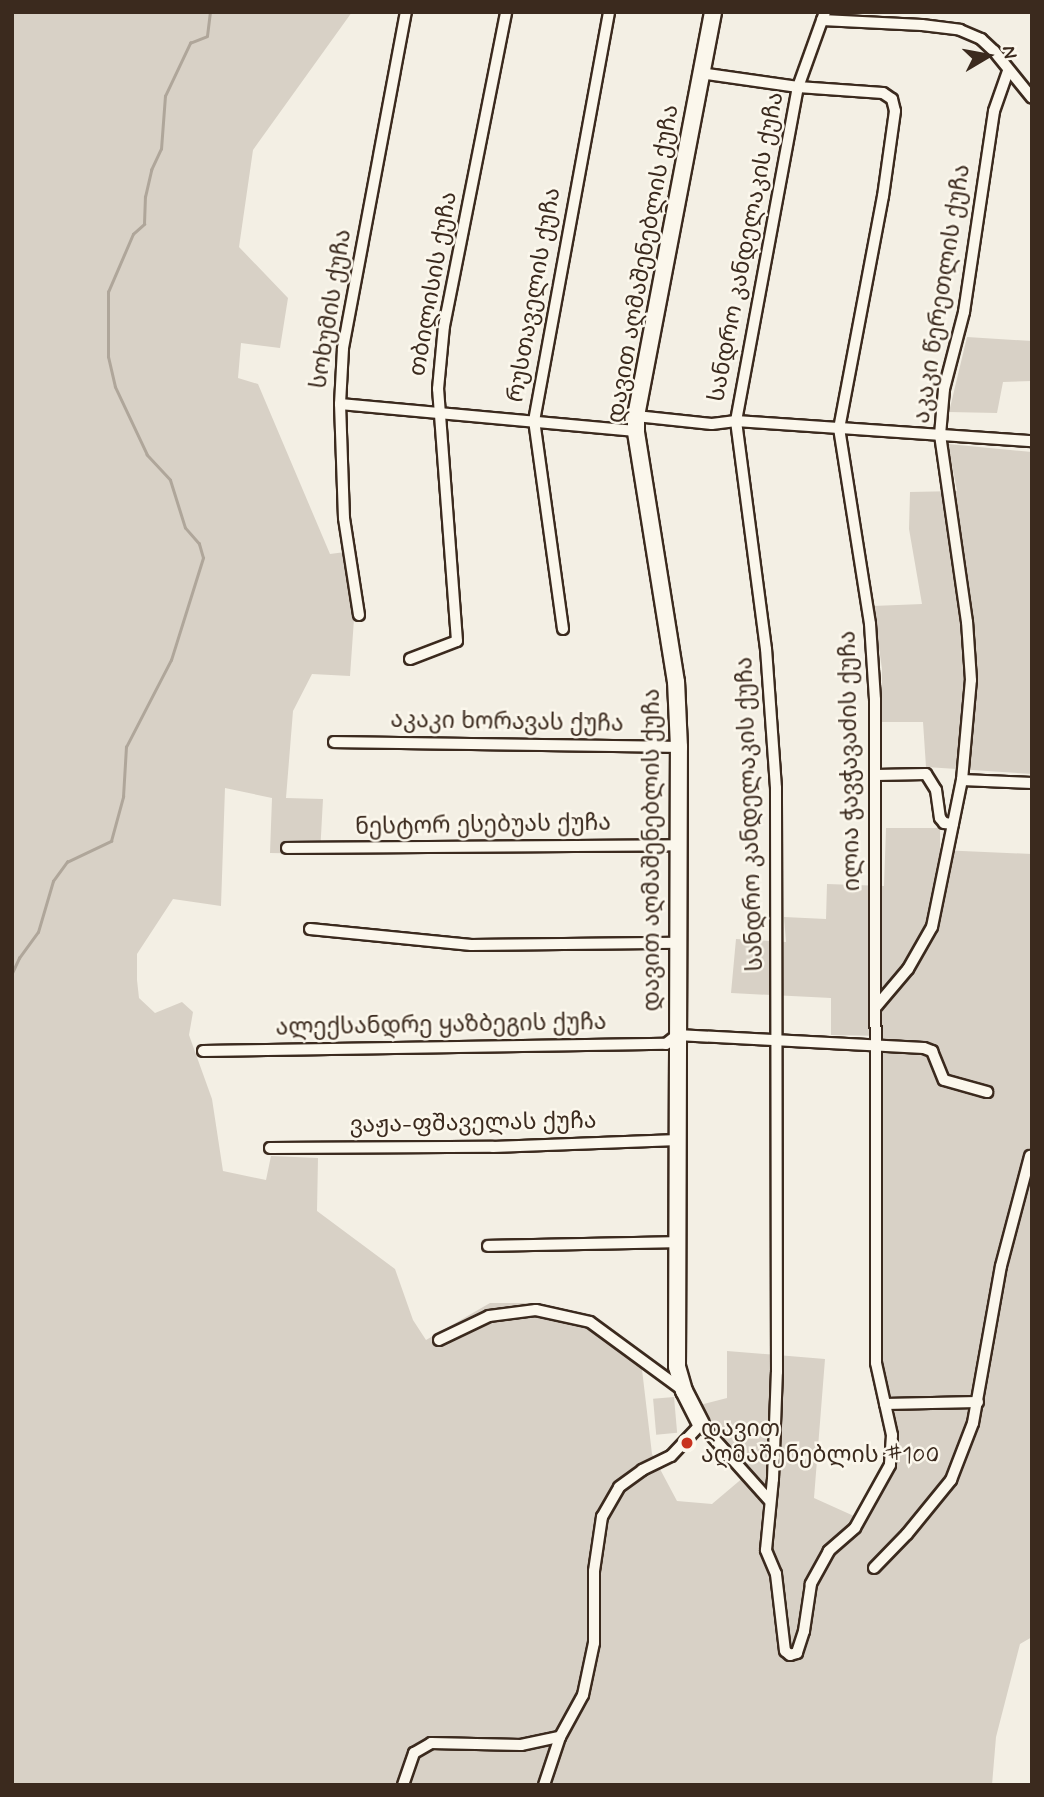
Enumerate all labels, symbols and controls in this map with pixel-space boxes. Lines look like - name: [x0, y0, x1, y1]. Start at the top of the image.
- north arrow: [953, 21, 1023, 91]
- text: N: [996, 44, 1023, 61]
- street label: სანდრო კანდელაკის ქუჩა: [703, 90, 791, 404]
- street label: დავით აღმაშენებლის ქუჩა: [602, 103, 686, 425]
- street label: აკაკი წერეთლის ქუჩა: [909, 163, 977, 425]
- street label: რუსთაველის ქუჩა: [503, 186, 567, 404]
- street label: თბილისის ქუჩა: [404, 190, 464, 378]
- street label: სოხუმის ქუჩა: [306, 227, 358, 391]
- street label: ილია ჭავჭავაძის ქუჩა: [835, 631, 867, 891]
- street label: სანდრო კანდელაკის ქუჩა: [732, 656, 770, 972]
- street label: დავით აღმაშენებლის ქუჩა: [639, 689, 667, 1011]
- street label: აკაკი ხორავას ქუჩა: [390, 707, 624, 739]
- street label: ნესტორ ესებუას ქუჩა: [355, 810, 611, 842]
- street label: ალექსანდრე ყაზბეგის ქუჩა: [275, 1009, 607, 1043]
- street label: ვაჟა-ფშაველას ქუჩა: [349, 1108, 597, 1140]
- place label: დავით აღმაშენებლის #100: [701, 1416, 939, 1470]
- marker: დავით აღმაშენებლის #100: [679, 1435, 695, 1451]

